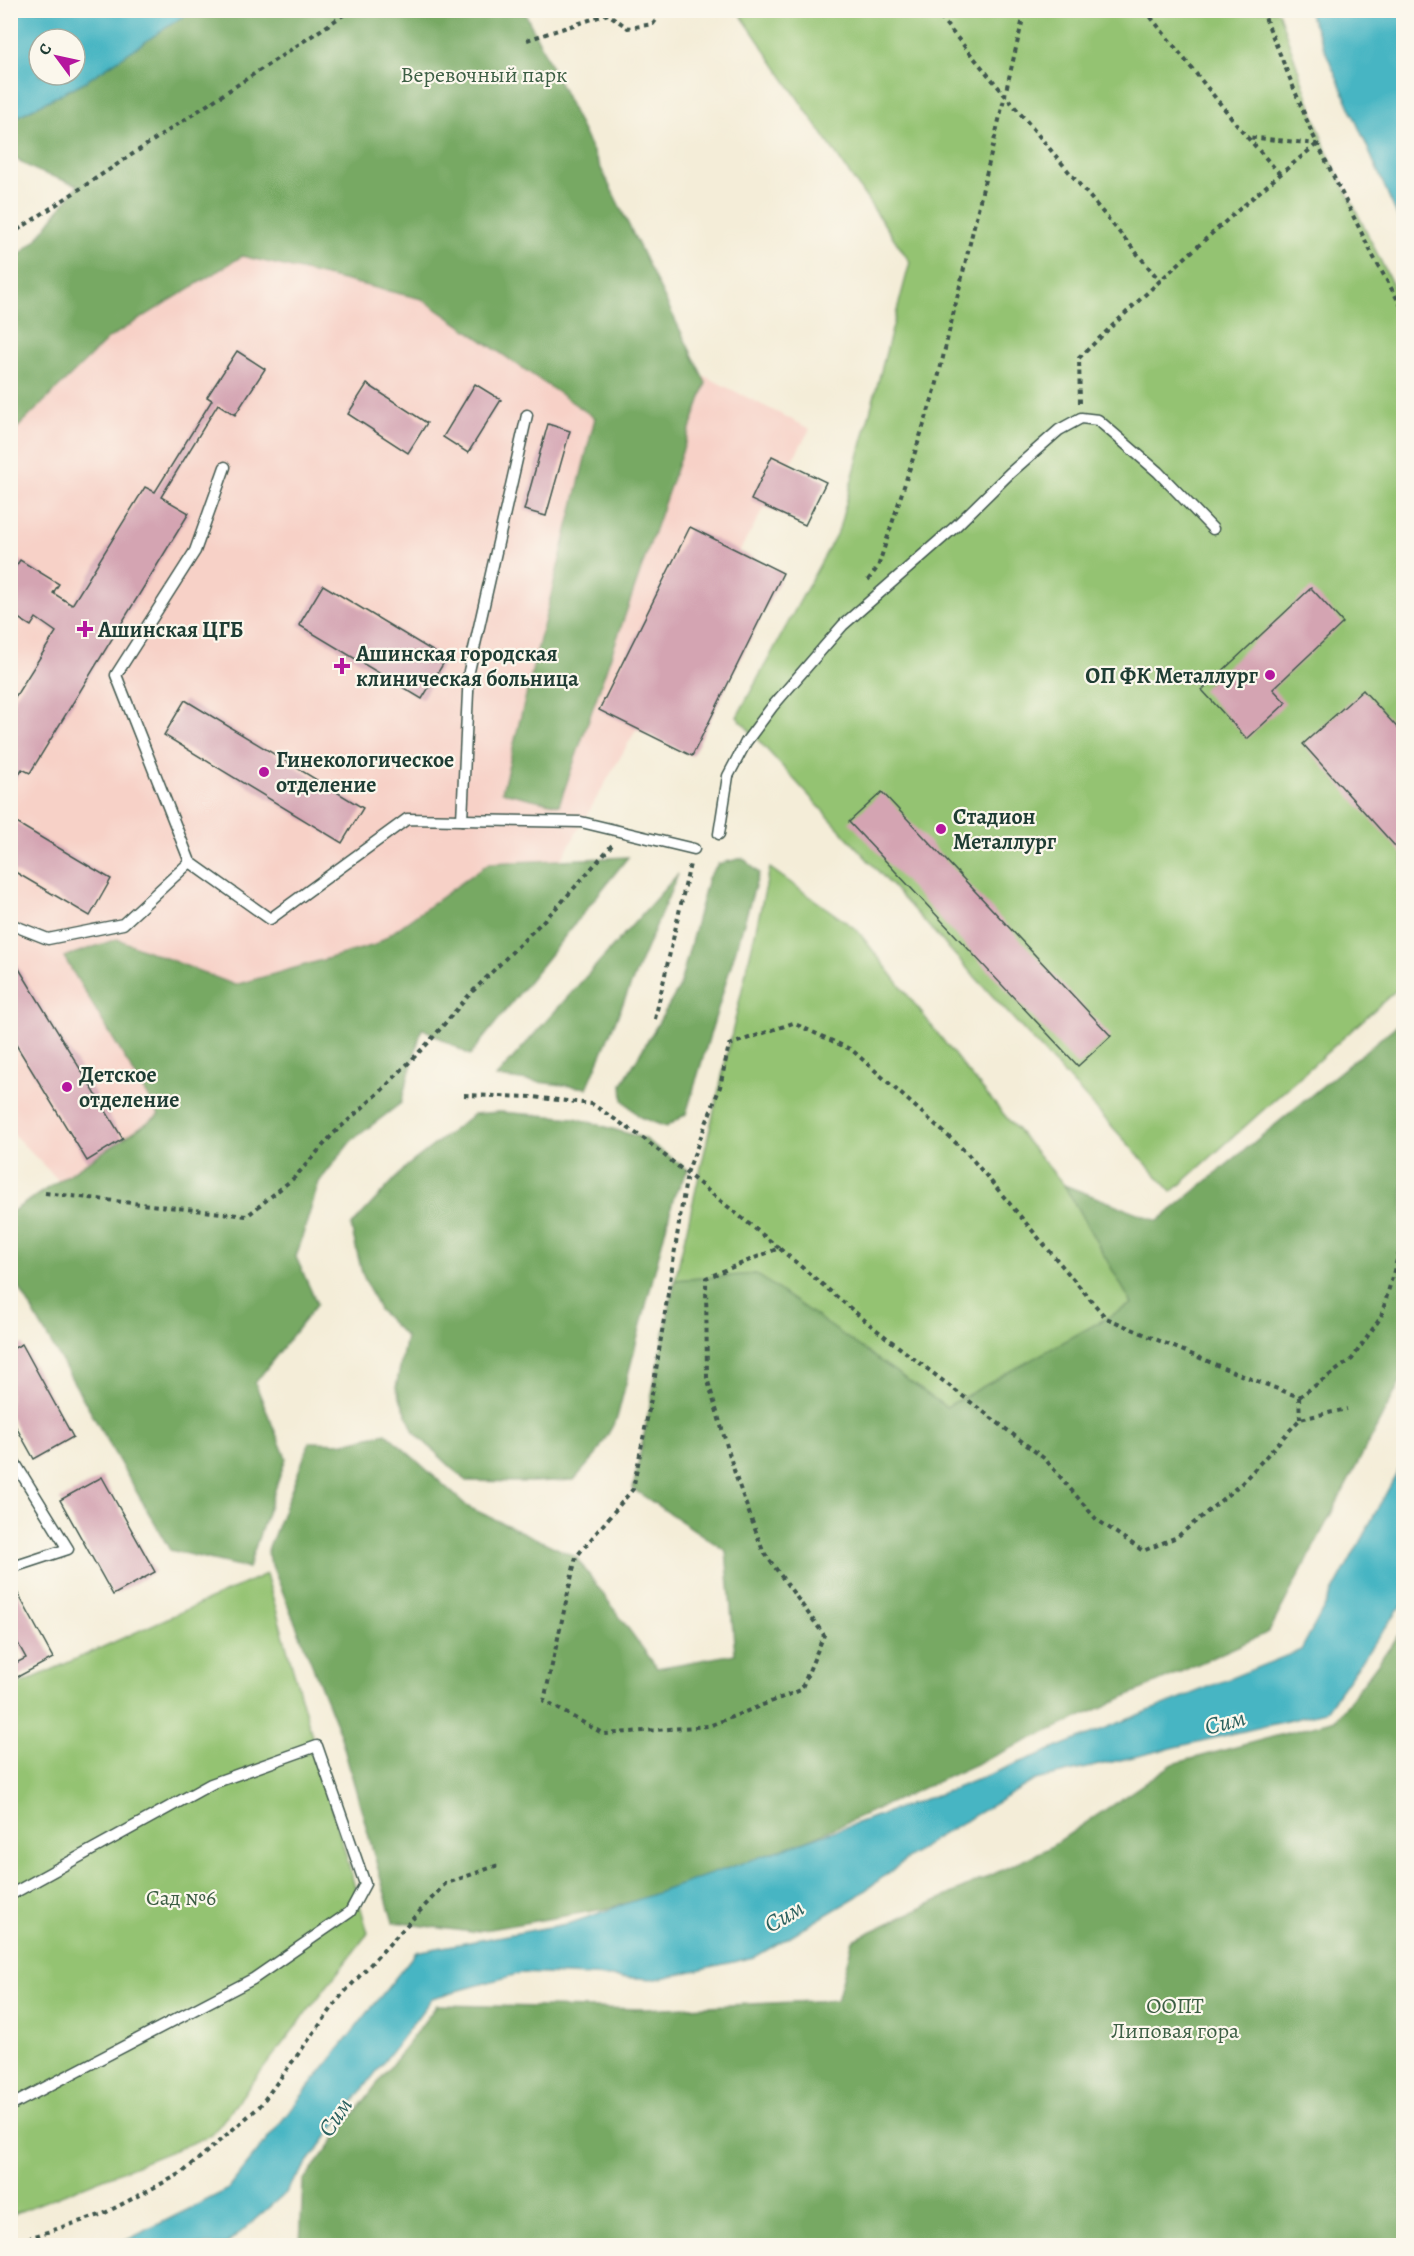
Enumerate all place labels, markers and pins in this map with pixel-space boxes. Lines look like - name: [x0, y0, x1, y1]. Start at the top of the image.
- place label: Ашинская ЦГБ: [97, 615, 243, 645]
- marker: Ашинская ЦГБ: [76, 620, 94, 638]
- place label: Ашинская городская клиническая больница: [355, 639, 579, 694]
- marker: Ашинская городская клиническая больница: [333, 657, 351, 675]
- place label: ОП ФК Металлург: [1085, 661, 1258, 691]
- marker: ОП ФК Металлург: [1263, 668, 1277, 682]
- place label: Гинекологическое отделение: [276, 745, 454, 800]
- marker: Гинекологическое отделение: [257, 765, 271, 779]
- place label: Стадион Металлург: [953, 802, 1057, 857]
- marker: Стадион Металлург: [934, 822, 948, 836]
- place label: Детское отделение: [79, 1060, 179, 1115]
- marker: Детское отделение: [60, 1080, 74, 1094]

